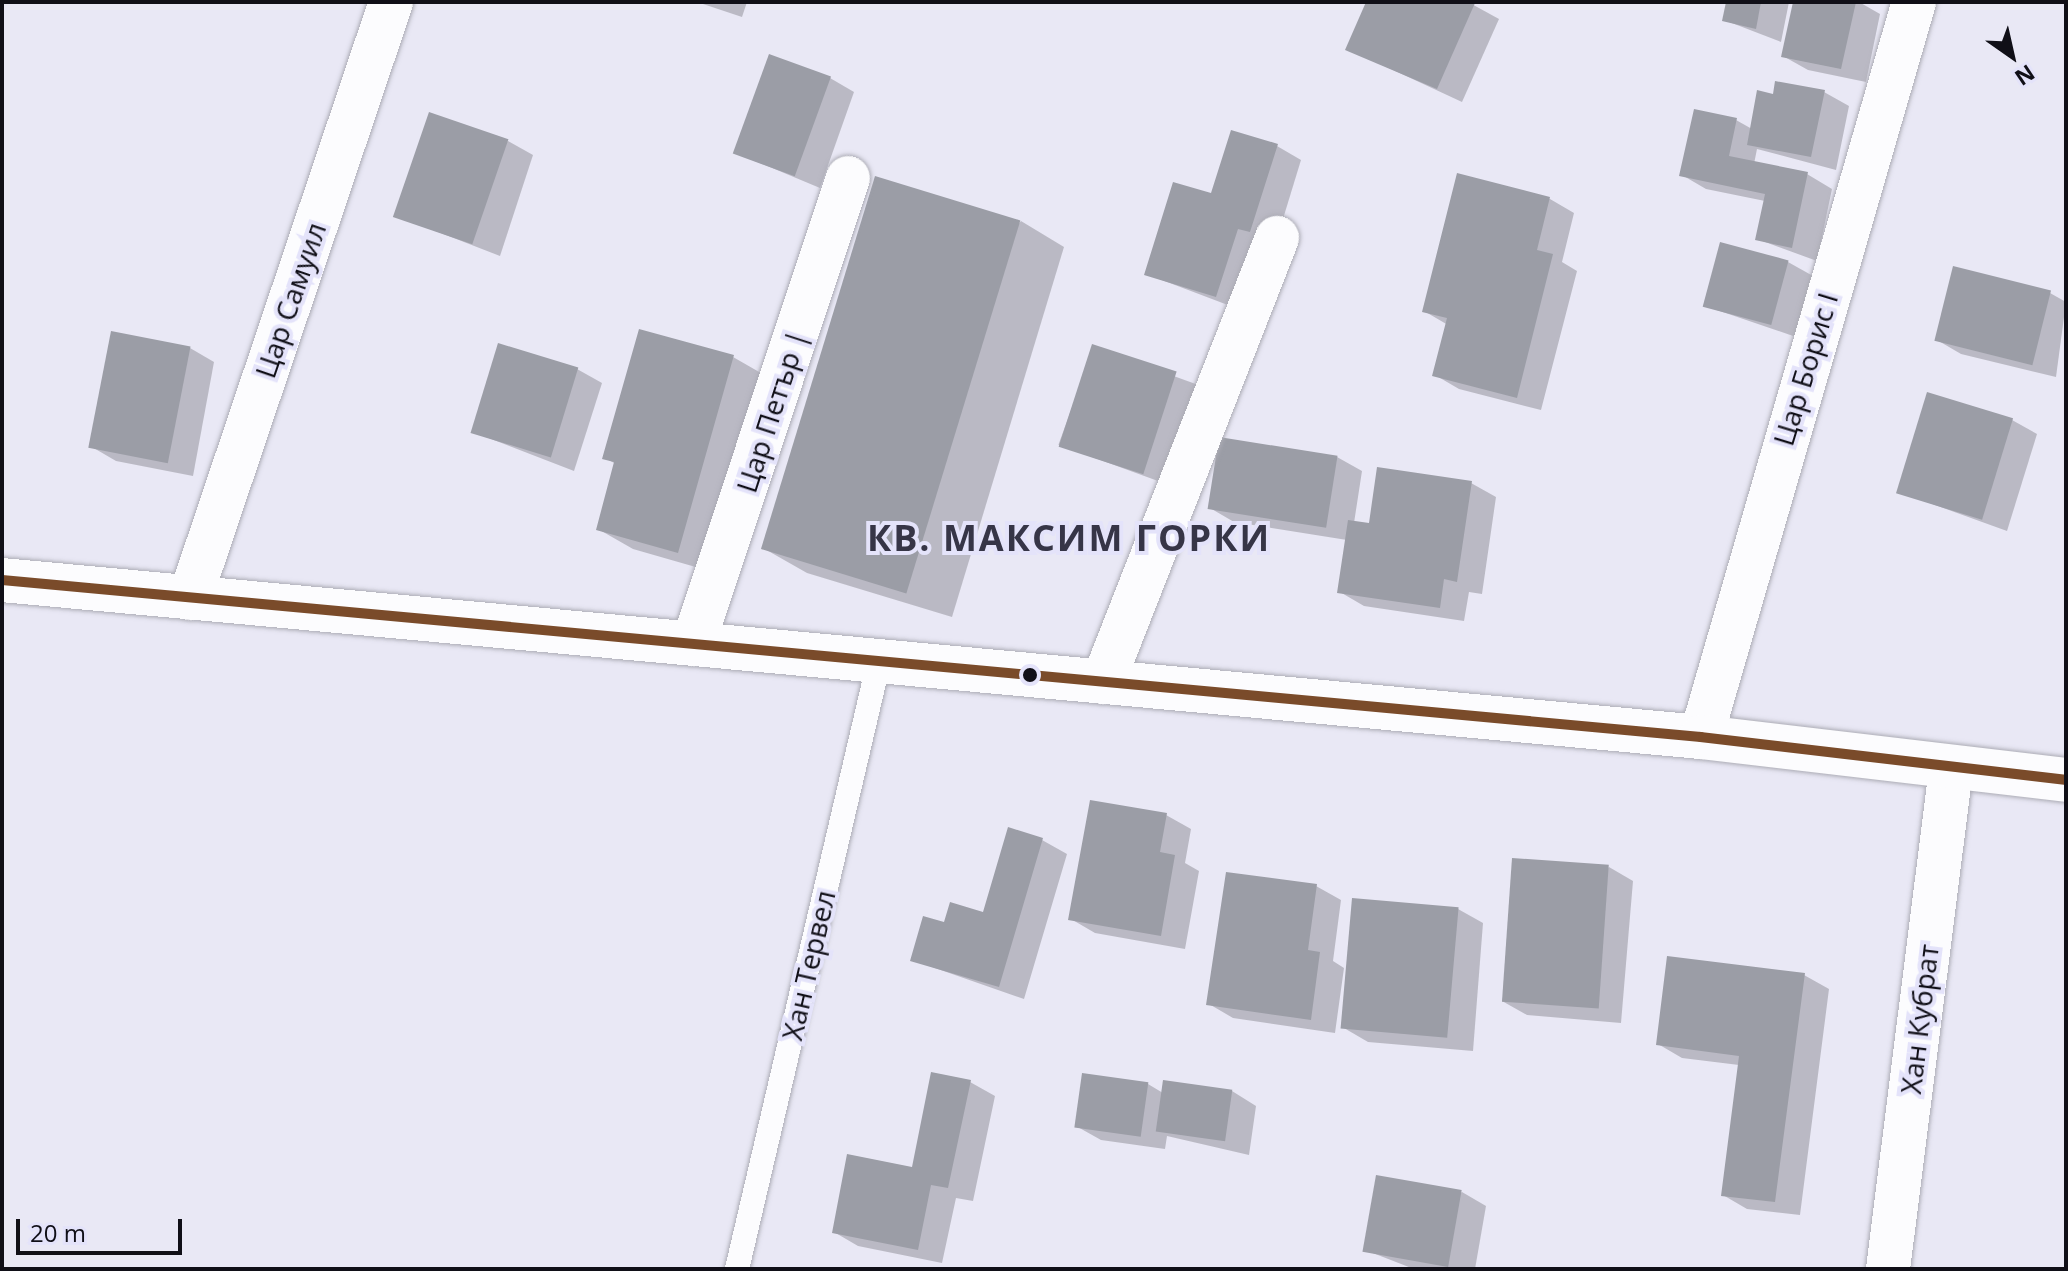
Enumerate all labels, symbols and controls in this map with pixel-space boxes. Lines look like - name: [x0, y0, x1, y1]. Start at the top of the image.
- north arrow: [1972, 16, 2052, 96]
- text: N: [2010, 58, 2041, 93]
- street label: Цар Самуил: [248, 218, 332, 382]
- street label: Цар Борис I: [1766, 289, 1844, 449]
- street label: Цар Петър |: [729, 325, 813, 497]
- district label: КВ. МАКСИМ ГОРКИ: [867, 516, 1271, 560]
- unlabelled marker: [1022, 667, 1038, 683]
- street label: Хан Тервел: [774, 887, 842, 1043]
- street label: Хан Кубрат: [1893, 942, 1945, 1096]
- scale bar: [20, 1203, 186, 1253]
- text: 20 m: [30, 1216, 86, 1249]

